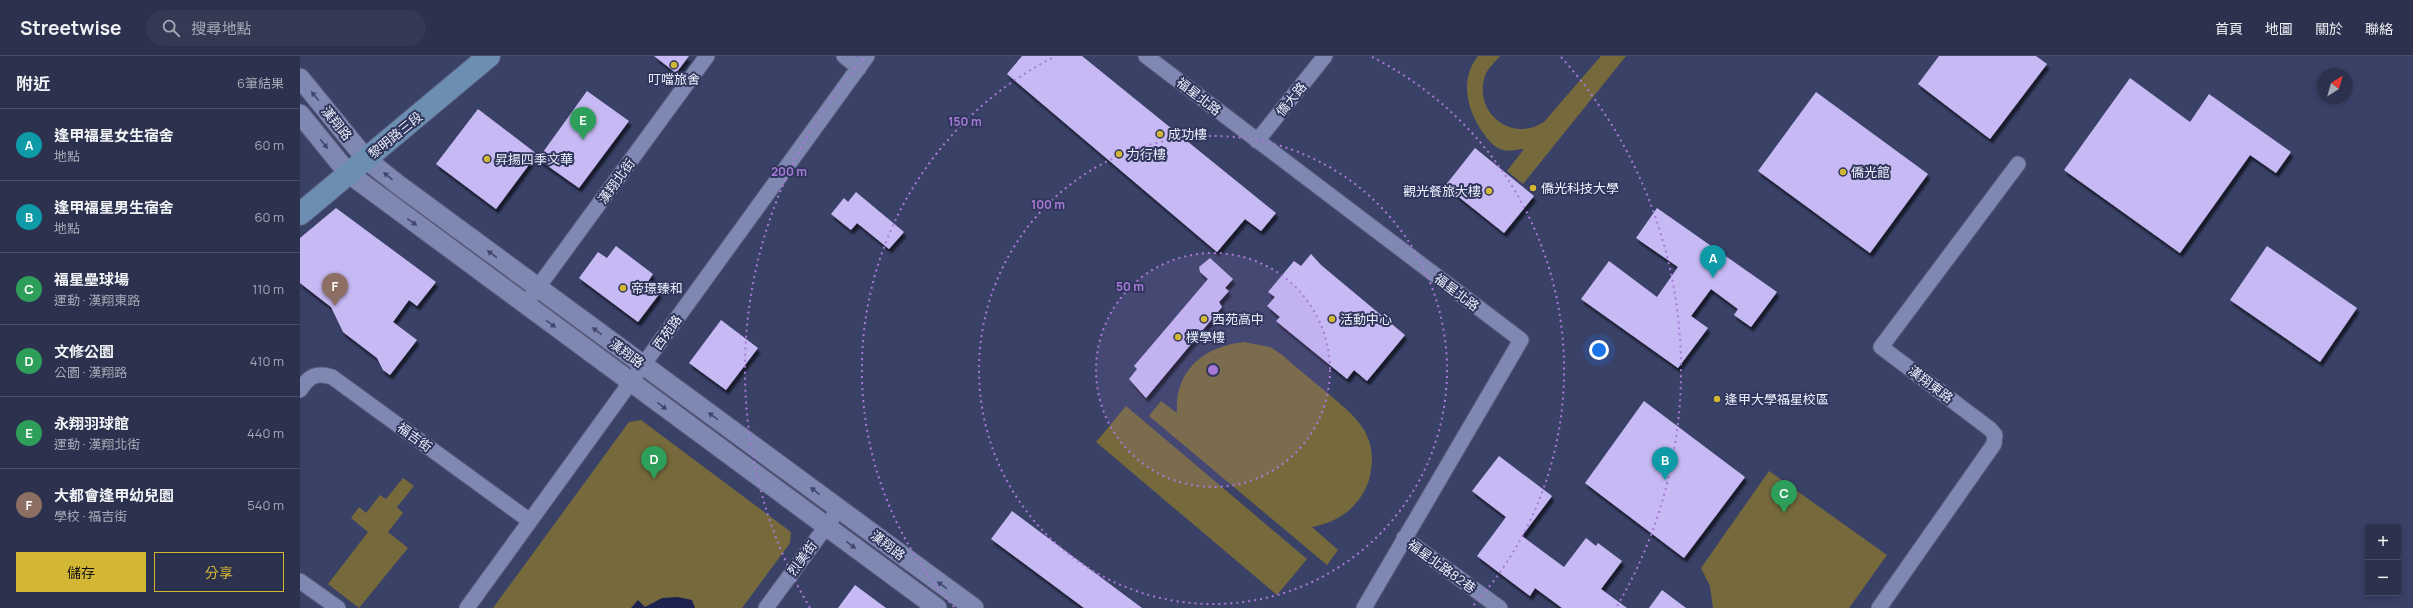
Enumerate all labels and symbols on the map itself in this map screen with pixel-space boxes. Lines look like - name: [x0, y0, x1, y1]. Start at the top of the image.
- marker: 叮噹旅舍: [669, 60, 679, 70]
- north arrow: [2317, 68, 2353, 104]
- place label: 叮噹旅舍: [648, 70, 700, 88]
- street label: 福星北路: [1173, 73, 1225, 119]
- street label: 僑大路: [1272, 78, 1310, 120]
- one-way arrow: [310, 90, 319, 101]
- street label: 漢翔路: [318, 102, 356, 144]
- pin: E: [570, 107, 596, 140]
- street label: 黎明路三段: [364, 108, 426, 162]
- text: 150 m: [948, 113, 982, 130]
- place label: 成功樓: [1168, 125, 1207, 143]
- marker: 成功樓: [1155, 129, 1165, 139]
- one-way arrow: [319, 138, 328, 149]
- place label: 力行樓: [1127, 145, 1166, 163]
- marker: 力行樓: [1114, 149, 1124, 159]
- place label: 昇揚四季文華: [495, 150, 573, 168]
- marker: 昇揚四季文華: [482, 154, 492, 164]
- street label: 漢翔北街: [593, 155, 639, 207]
- text: 200 m: [771, 163, 807, 180]
- place label: 僑光館: [1851, 163, 1890, 181]
- marker: 僑光館: [1838, 167, 1848, 177]
- one-way arrow: [382, 172, 393, 181]
- place label: 僑光科技大學: [1541, 179, 1619, 197]
- place label: 觀光餐旅大樓: [1403, 182, 1481, 200]
- marker: 僑光科技大學: [1528, 183, 1538, 193]
- marker: 觀光餐旅大樓: [1484, 186, 1494, 196]
- text: 100 m: [1031, 196, 1065, 213]
- one-way arrow: [407, 218, 418, 227]
- pin: A: [1700, 245, 1726, 278]
- one-way arrow: [487, 250, 498, 258]
- street label: 福星北路: [1431, 269, 1483, 315]
- pin: F: [322, 273, 348, 306]
- text: 50 m: [1116, 278, 1144, 295]
- place label: 帝璟臻和: [631, 279, 683, 297]
- marker: 帝璟臻和: [618, 283, 628, 293]
- place label: 西苑高中: [1212, 310, 1264, 328]
- place label: 活動中心: [1340, 310, 1392, 328]
- street label: 西苑路: [648, 311, 686, 353]
- marker: 西苑高中: [1199, 314, 1209, 324]
- marker: 活動中心: [1327, 314, 1337, 324]
- one-way arrow: [545, 320, 556, 328]
- one-way arrow: [592, 327, 602, 335]
- place label: 樸學樓: [1186, 328, 1225, 346]
- marker: 樸學樓: [1173, 332, 1183, 342]
- street label: 漢翔路: [606, 334, 648, 372]
- your location: [1589, 340, 1609, 360]
- street label: 漢翔東路: [1905, 361, 1957, 407]
- centre of rings: [1206, 363, 1220, 377]
- place label: 逢甲大學福星校區: [1725, 390, 1829, 408]
- marker: 逢甲大學福星校區: [1712, 394, 1722, 404]
- one-way arrow: [656, 402, 667, 410]
- one-way arrow: [708, 412, 718, 420]
- street label: 福吉街: [394, 418, 436, 456]
- pin: D: [641, 446, 667, 479]
- pin: B: [1652, 447, 1678, 480]
- pin: C: [1771, 480, 1797, 513]
- one-way arrow: [810, 487, 821, 495]
- street label: 漢翔路: [867, 526, 909, 564]
- street label: 福星北路82巷: [1404, 535, 1480, 597]
- street label: 烈美街: [783, 537, 821, 579]
- one-way arrow: [845, 541, 856, 549]
- one-way arrow: [937, 581, 948, 589]

